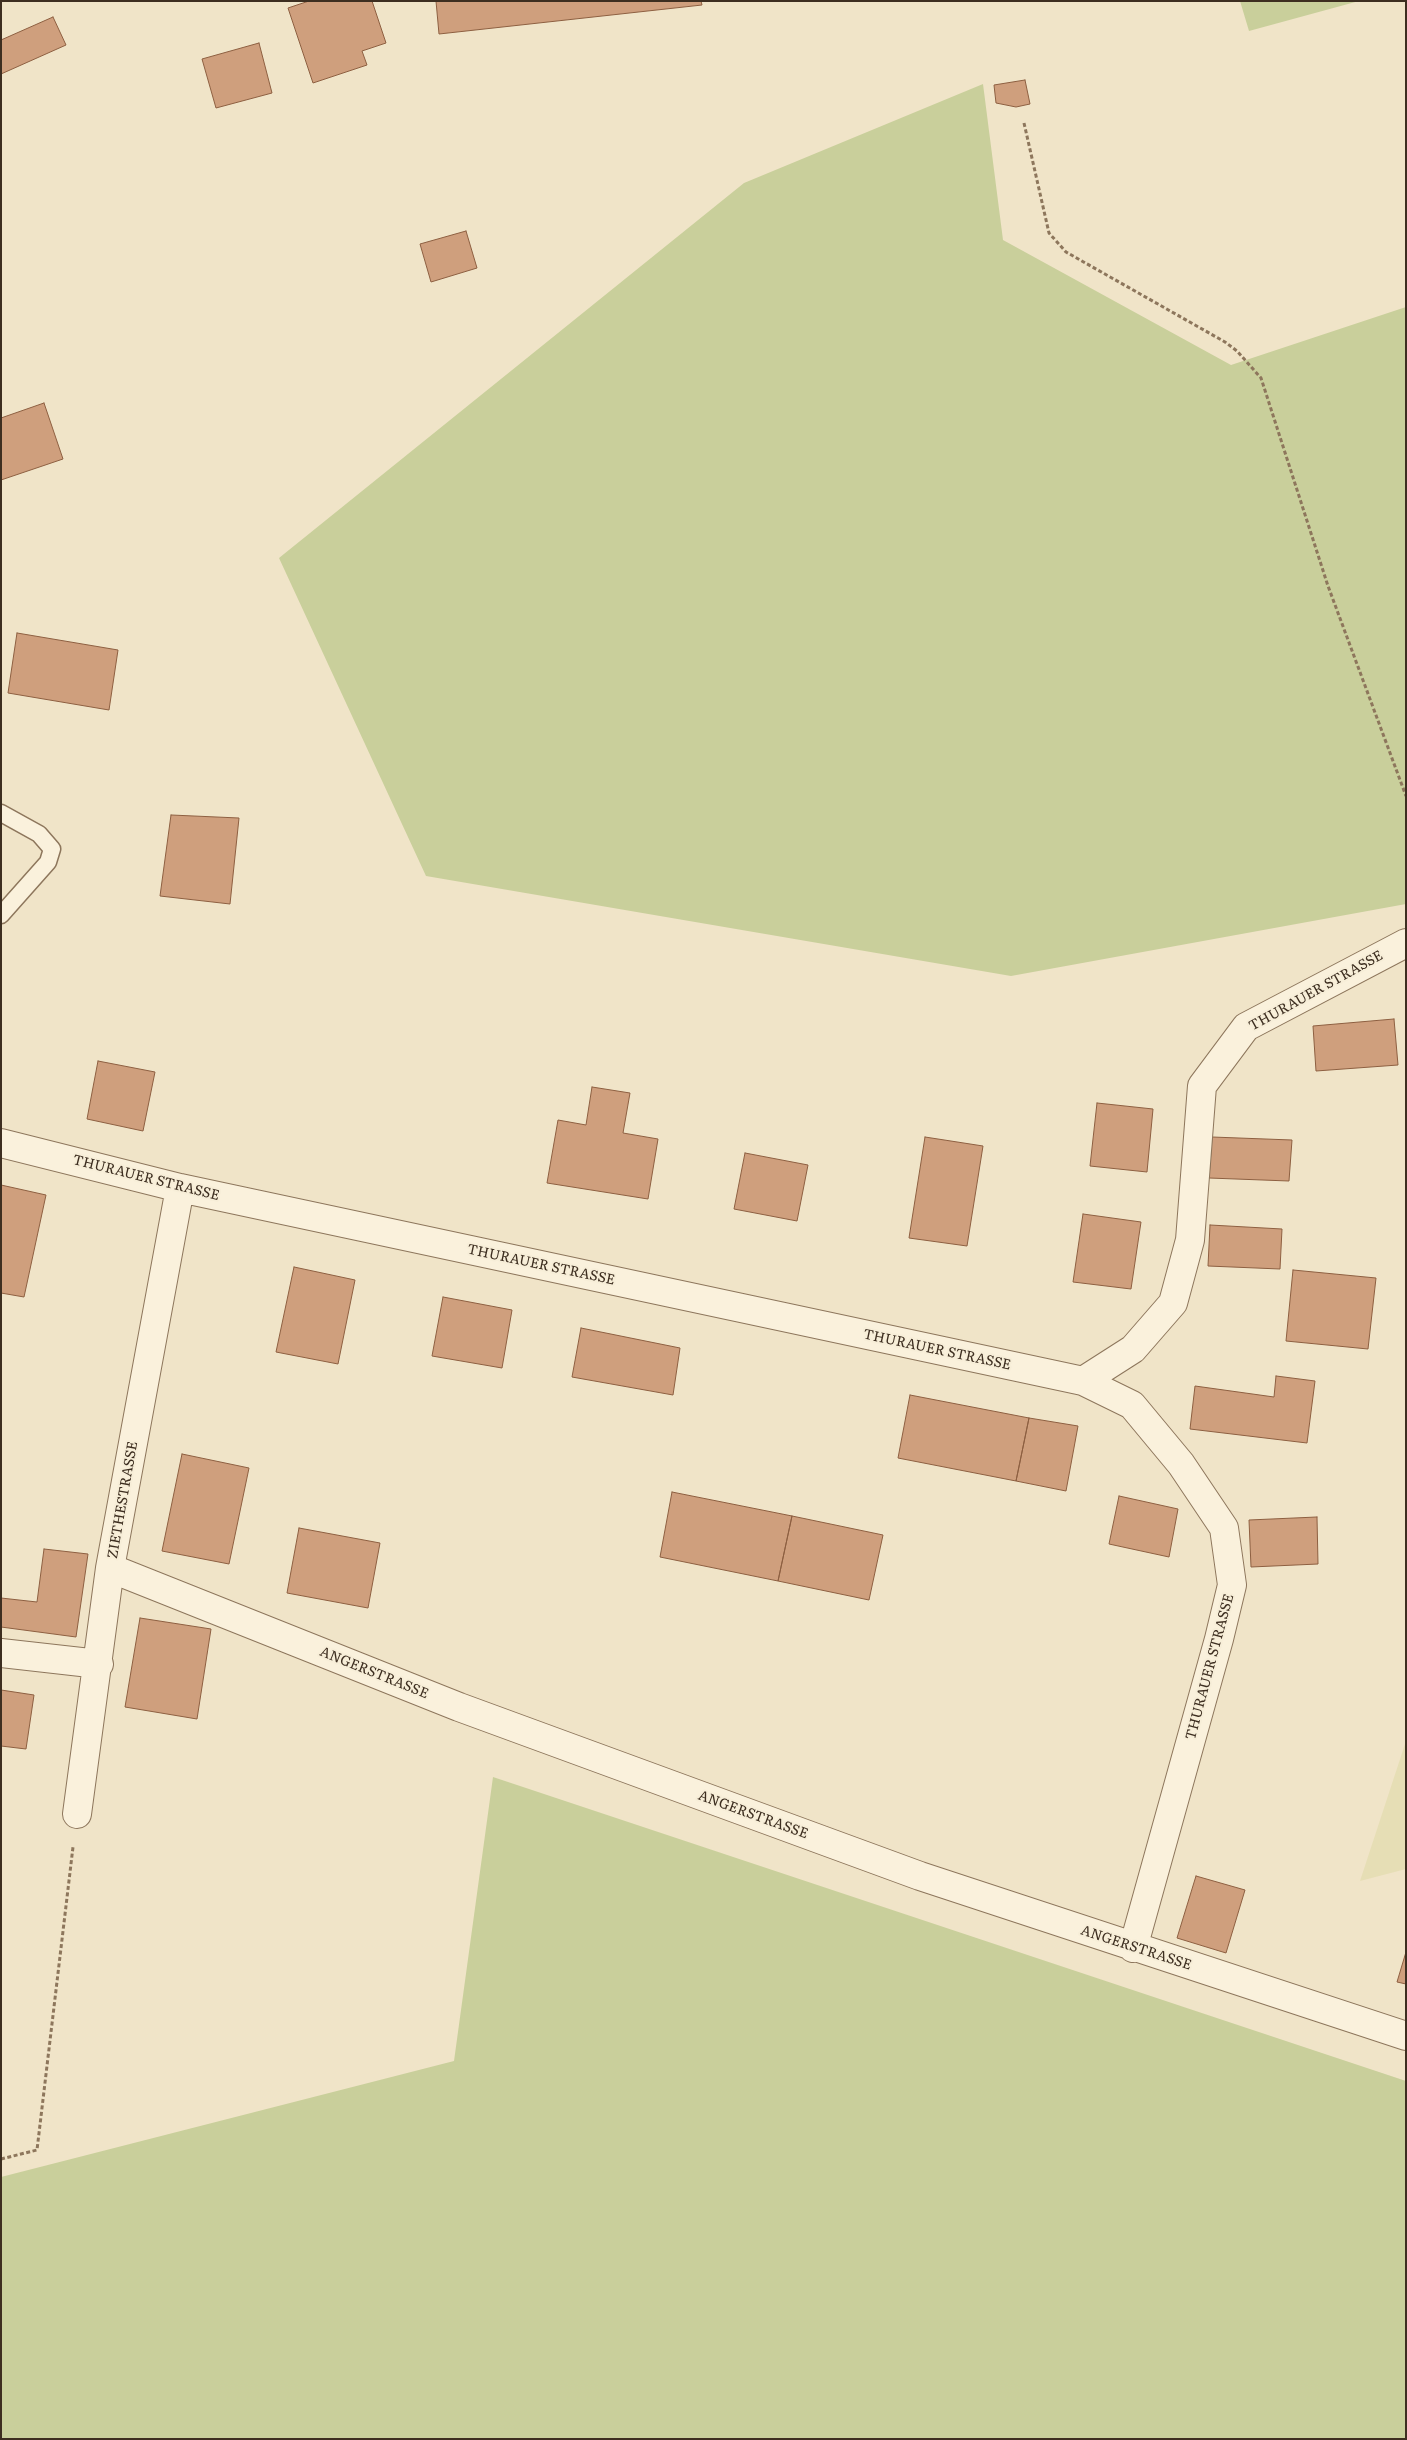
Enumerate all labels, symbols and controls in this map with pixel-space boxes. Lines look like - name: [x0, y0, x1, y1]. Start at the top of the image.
- street label: THURAUER STRASSE: [1246, 947, 1386, 1035]
- street label: THURAUER STRASSE: [71, 1152, 221, 1204]
- street label: THURAUER STRASSE: [466, 1241, 616, 1289]
- street label: THURAUER STRASSE: [862, 1326, 1012, 1374]
- street label: ZIETHESTRASSE: [104, 1440, 142, 1560]
- street label: THURAUER STRASSE: [1182, 1592, 1238, 1742]
- street label: ANGERSTRASSE: [317, 1644, 431, 1702]
- street label: ANGERSTRASSE: [696, 1787, 810, 1843]
- street label: ANGERSTRASSE: [1078, 1922, 1194, 1974]

